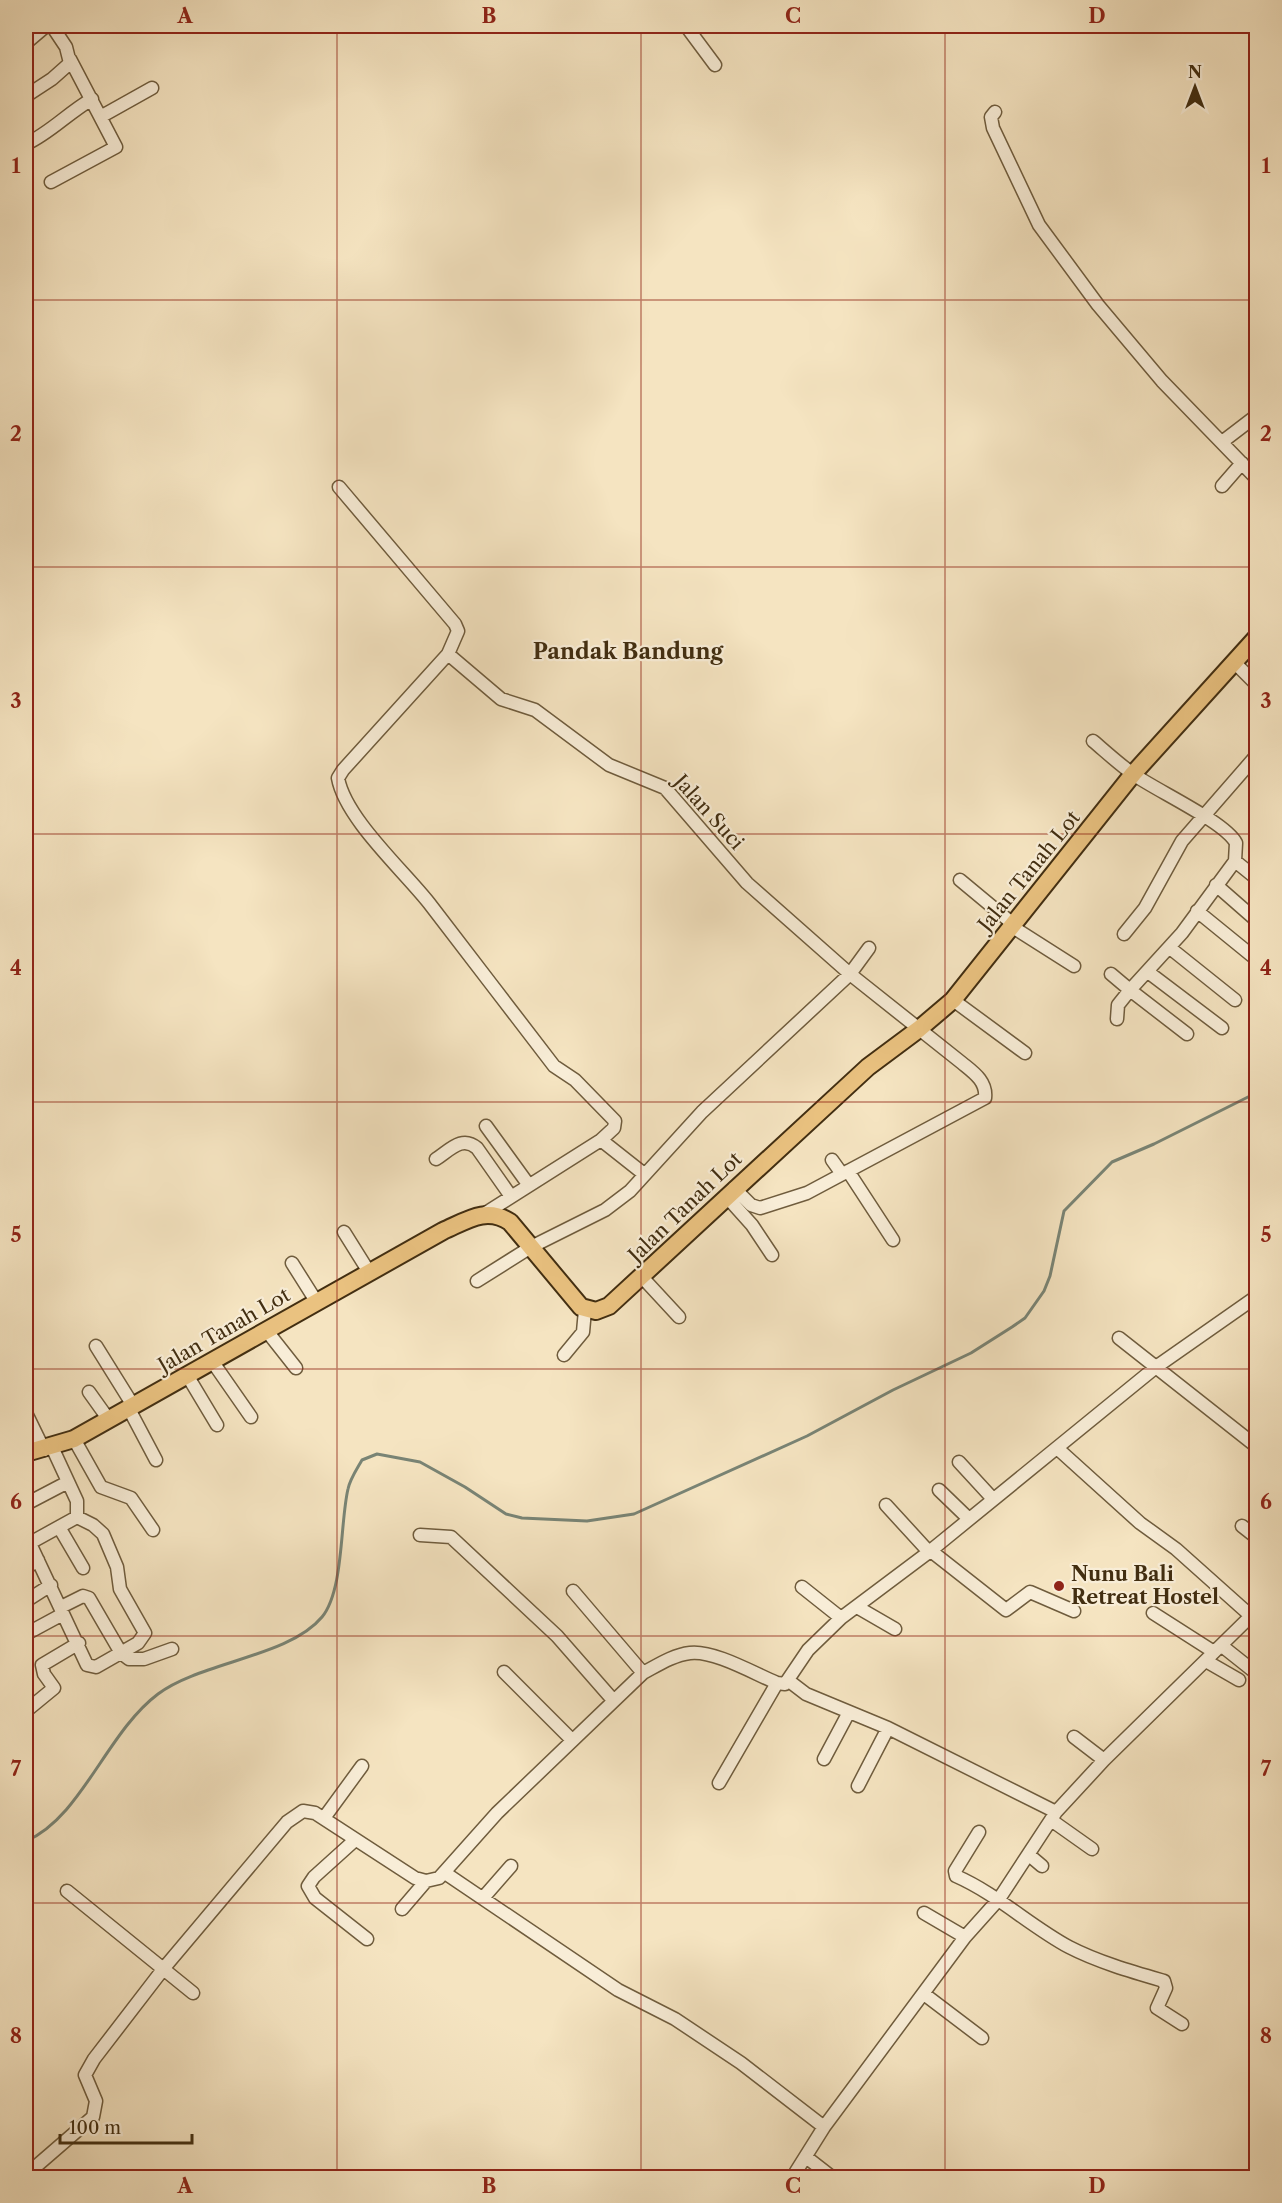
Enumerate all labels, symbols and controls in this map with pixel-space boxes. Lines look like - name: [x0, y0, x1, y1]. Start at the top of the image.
- text: A: [176, 4, 193, 28]
- text: B: [482, 4, 497, 28]
- text: C: [785, 4, 801, 28]
- text: D: [1088, 4, 1106, 28]
- north arrow: [1165, 57, 1225, 117]
- text: N: [1188, 62, 1202, 82]
- text: 1: [12, 154, 21, 178]
- text: 1: [1262, 154, 1271, 178]
- text: 2: [10, 422, 22, 446]
- text: 2: [1260, 422, 1272, 446]
- district label: Pandak Bandung: [533, 638, 725, 665]
- text: 3: [10, 689, 22, 713]
- text: 3: [1260, 689, 1272, 713]
- street label: Jalan Suci: [667, 767, 749, 854]
- street label: Jalan Tanah Lot: [971, 806, 1085, 938]
- text: 4: [10, 956, 22, 980]
- text: 4: [1260, 956, 1272, 980]
- street label: Jalan Tanah Lot: [621, 1147, 747, 1269]
- text: 5: [10, 1223, 22, 1247]
- text: 5: [1260, 1223, 1272, 1247]
- street label: Jalan Tanah Lot: [151, 1283, 294, 1379]
- text: 6: [10, 1490, 22, 1514]
- text: 6: [1260, 1490, 1272, 1514]
- place label: Nunu Bali Retreat Hostel: [1071, 1562, 1219, 1609]
- marker: Nunu Bali Retreat Hostel: [1052, 1579, 1066, 1593]
- text: 7: [11, 1757, 22, 1781]
- text: 7: [1261, 1757, 1272, 1781]
- text: 8: [10, 2024, 22, 2048]
- text: 8: [1260, 2024, 1272, 2048]
- scale bar: [60, 2107, 192, 2145]
- text: 100 m: [69, 2117, 121, 2139]
- text: A: [176, 2174, 193, 2198]
- text: B: [482, 2174, 497, 2198]
- text: C: [785, 2174, 801, 2198]
- text: D: [1088, 2174, 1106, 2198]

